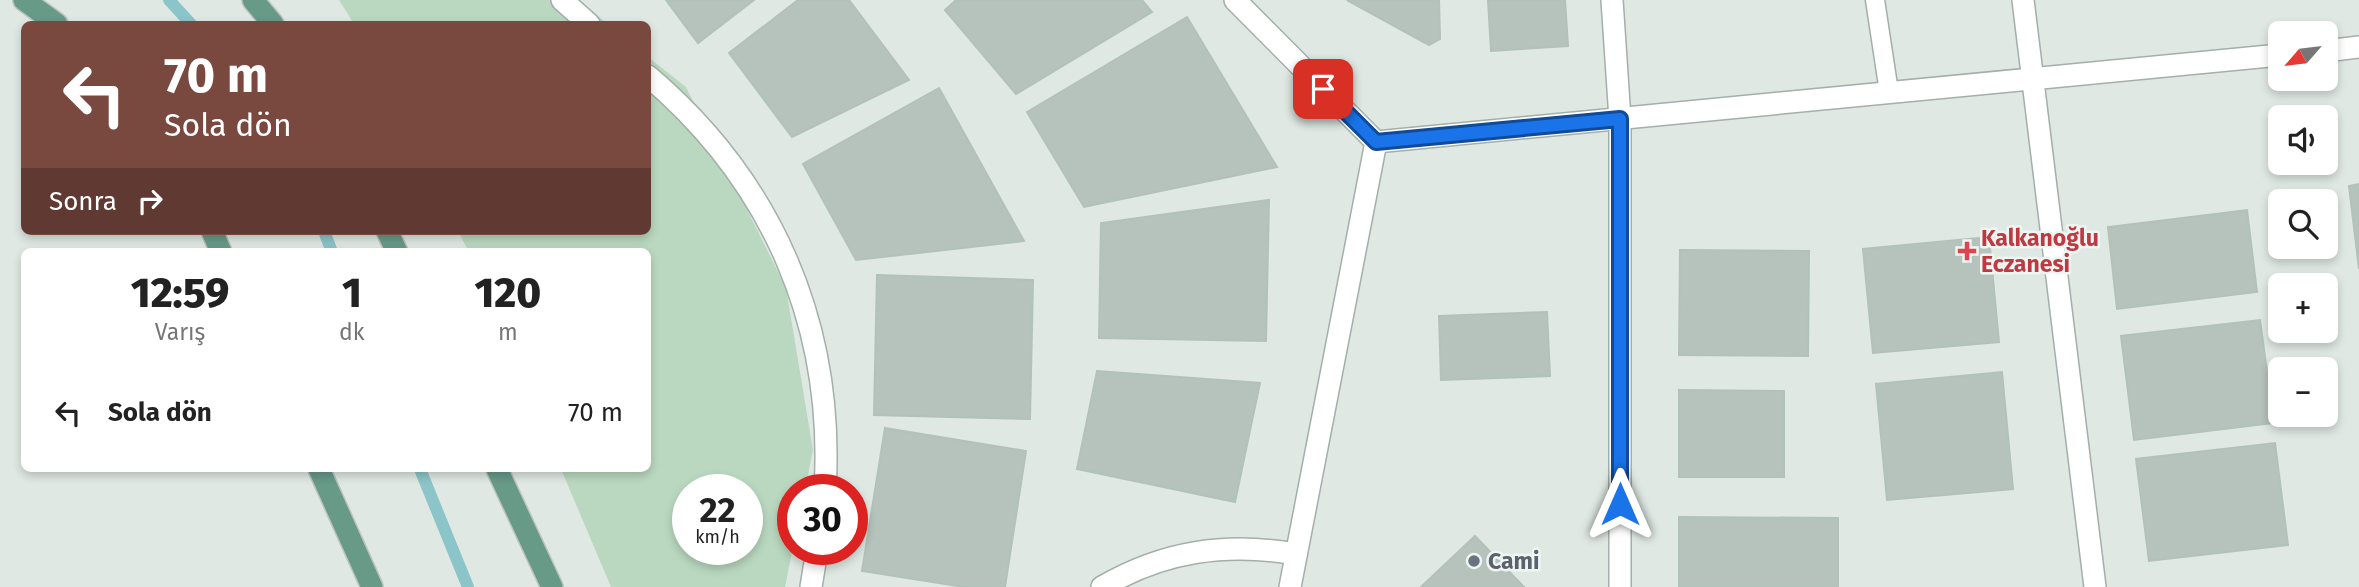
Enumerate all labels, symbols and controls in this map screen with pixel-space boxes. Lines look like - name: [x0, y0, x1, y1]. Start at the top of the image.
- north arrow: [2268, 21, 2338, 91]
- map controls: [2268, 21, 2338, 427]
- text: 70 m: [164, 46, 268, 105]
- icon: left: [49, 49, 140, 140]
- pin: [1293, 59, 1353, 119]
- icon: arrive: [1304, 70, 1342, 108]
- button: sound: [2268, 105, 2338, 175]
- text: Sola dön: [164, 106, 292, 144]
- icon: right: [131, 182, 169, 220]
- text: Sonra: [49, 186, 117, 217]
- button: search: [2268, 189, 2338, 259]
- place label: Kalkanoğlu Eczanesi: [1981, 224, 2099, 278]
- marker: Kalkanoğlu Eczanesi: [1959, 243, 1975, 259]
- text: 12:59: [131, 268, 229, 318]
- text: 1: [342, 268, 362, 318]
- text: 120: [474, 268, 541, 318]
- button: +: [2268, 273, 2338, 343]
- text: Varış: [155, 318, 205, 346]
- text: dk: [339, 318, 365, 346]
- text: m: [498, 318, 518, 346]
- button: −: [2268, 357, 2338, 427]
- icon: left: [49, 394, 87, 432]
- text: Sola dön: [108, 397, 212, 428]
- text: 70 m: [568, 397, 623, 428]
- position arrow: [1583, 467, 1657, 541]
- speed limit sign: 30: [777, 474, 868, 565]
- text: 22: [699, 489, 736, 531]
- text: km/h: [695, 526, 740, 548]
- place label: Cami: [1488, 547, 1540, 575]
- marker: Cami: [1466, 553, 1482, 569]

